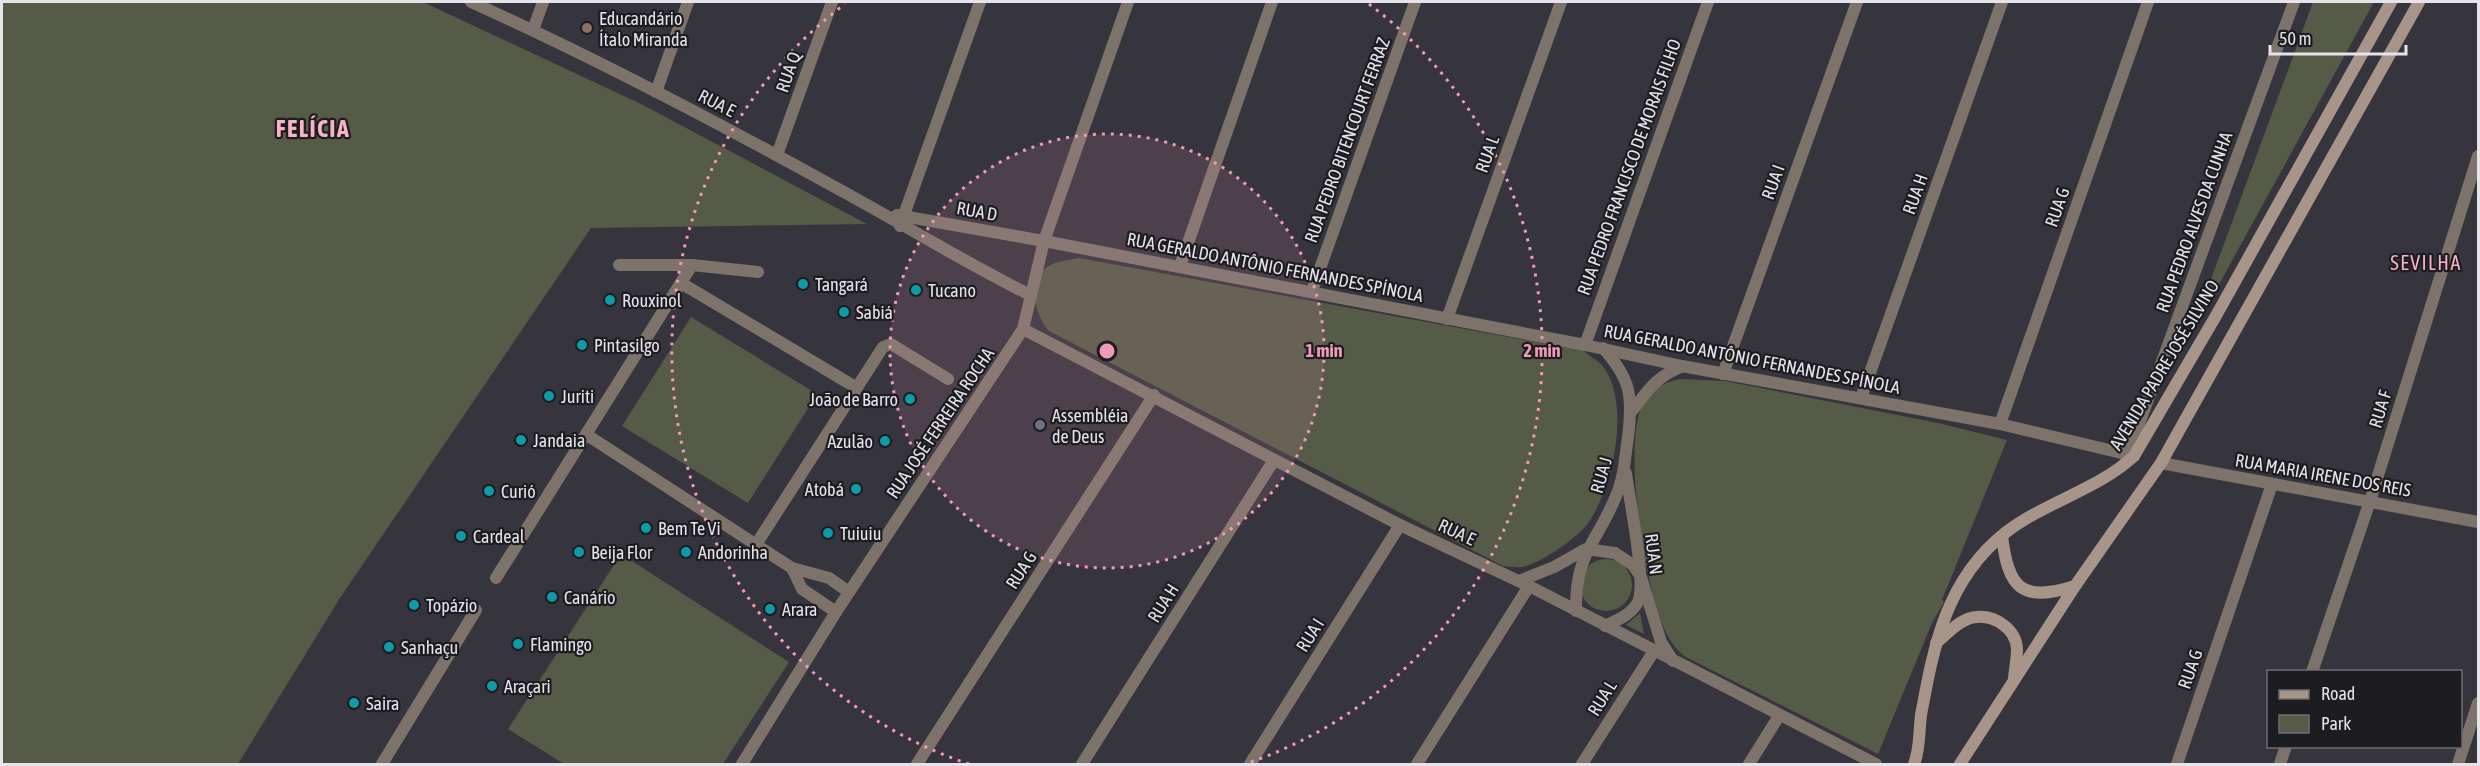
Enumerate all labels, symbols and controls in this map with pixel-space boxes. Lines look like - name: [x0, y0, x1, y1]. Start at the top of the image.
- place label: Educandário Ítalo Miranda: [599, 8, 688, 50]
- scale bar: [2270, 18, 2406, 56]
- marker: Educandário Ítalo Miranda: [580, 21, 594, 35]
- text: 50 m: [2279, 28, 2311, 49]
- street label: RUA PEDRO BITENCOURT FERRAZ: [1300, 35, 1394, 245]
- street label: RUA PEDRO FRANCISCO DE MORAIS FILHO: [1573, 36, 1685, 298]
- street label: RUA Q: [771, 49, 805, 95]
- street label: RUA E: [695, 85, 739, 121]
- district label: FELÍCIA: [276, 115, 350, 142]
- street label: RUA PEDRO ALVES DA CUNHA: [2152, 129, 2237, 315]
- street label: RUA L: [1471, 133, 1503, 175]
- street label: RUA I: [1757, 162, 1789, 202]
- street label: RUA H: [1898, 171, 1932, 217]
- street label: RUA G: [2040, 184, 2074, 230]
- street label: RUA D: [955, 197, 999, 225]
- street label: RUA GERALDO ANTÔNIO FERNANDES SPÍNOLA: [1125, 228, 1425, 306]
- district label: SEVILHA: [2390, 251, 2462, 274]
- place label: Tangará: [815, 274, 868, 295]
- street label: AVENIDA PADRE JOSÉ SILVINO: [2105, 276, 2223, 454]
- marker: Tangará: [796, 277, 810, 291]
- place label: Tucano: [928, 280, 976, 301]
- marker: Tucano: [909, 283, 923, 297]
- place label: Rouxinol: [622, 290, 682, 311]
- marker: Rouxinol: [603, 293, 617, 307]
- place label: Sabiá: [856, 302, 893, 323]
- marker: Sabiá: [837, 305, 851, 319]
- street label: RUA GERALDO ANTÔNIO FERNANDES SPÍNOLA: [1602, 320, 1902, 398]
- place label: Pintasilgo: [594, 335, 660, 356]
- marker: Pintasilgo: [575, 338, 589, 352]
- text: 1 min: [1306, 340, 1343, 361]
- text: 2 min: [1524, 340, 1561, 361]
- centre of rings: [1097, 341, 1117, 361]
- street label: RUA JOSÉ FERREIRA ROCHA: [882, 344, 998, 502]
- place label: Juriti: [561, 386, 594, 407]
- street label: RUA F: [2364, 387, 2396, 430]
- marker: Juriti: [542, 389, 556, 403]
- place label: João de Barro: [809, 389, 898, 410]
- marker: João de Barro: [903, 392, 917, 406]
- place label: Assembléia de Deus: [1052, 405, 1128, 447]
- marker: Assembléia de Deus: [1033, 418, 1047, 432]
- place label: Jandaia: [533, 430, 585, 451]
- place label: Azulão: [827, 431, 873, 452]
- marker: Jandaia: [514, 433, 528, 447]
- marker: Azulão: [878, 434, 892, 448]
- street label: RUA MARIA IRENE DOS REIS: [2233, 449, 2413, 501]
- street label: RUA J: [1586, 454, 1616, 496]
- place label: Atobá: [805, 479, 844, 500]
- place label: Curió: [501, 481, 536, 502]
- marker: Atobá: [849, 482, 863, 496]
- marker: Curió: [482, 484, 496, 498]
- street label: RUA E: [1435, 514, 1479, 550]
- place label: Bem Te Vi: [658, 518, 721, 539]
- marker: Bem Te Vi: [639, 521, 653, 535]
- place label: Tuiuiu: [840, 523, 881, 544]
- place label: Cardeal: [473, 526, 525, 547]
- marker: Tuiuiu: [821, 526, 835, 540]
- marker: Cardeal: [454, 529, 468, 543]
- street label: RUA N: [1641, 532, 1667, 576]
- place label: Beija Flor: [591, 542, 653, 563]
- place label: Andorinha: [698, 542, 768, 563]
- marker: Beija Flor: [572, 545, 586, 559]
- marker: Andorinha: [679, 545, 693, 559]
- street label: RUA G: [1001, 547, 1041, 593]
- street label: RUA H: [1143, 580, 1183, 626]
- place label: Canário: [564, 587, 615, 608]
- marker: Canário: [545, 590, 559, 604]
- place label: Topázio: [426, 595, 477, 616]
- marker: Topázio: [407, 598, 421, 612]
- place label: Arara: [782, 599, 817, 620]
- marker: Arara: [763, 602, 777, 616]
- street label: RUA I: [1292, 614, 1328, 656]
- place label: Flamingo: [530, 634, 592, 655]
- place label: Sanhaçu: [401, 637, 458, 658]
- marker: Flamingo: [511, 637, 525, 651]
- marker: Sanhaçu: [382, 640, 396, 654]
- street label: RUA G: [2173, 646, 2207, 692]
- legend: [2267, 670, 2462, 748]
- place label: Araçari: [504, 676, 551, 697]
- street label: RUA L: [1583, 676, 1621, 720]
- marker: Araçari: [485, 679, 499, 693]
- text: Road: [2321, 683, 2355, 704]
- place label: Saira: [366, 693, 399, 714]
- marker: Saira: [347, 696, 361, 710]
- text: Park: [2321, 713, 2351, 734]

